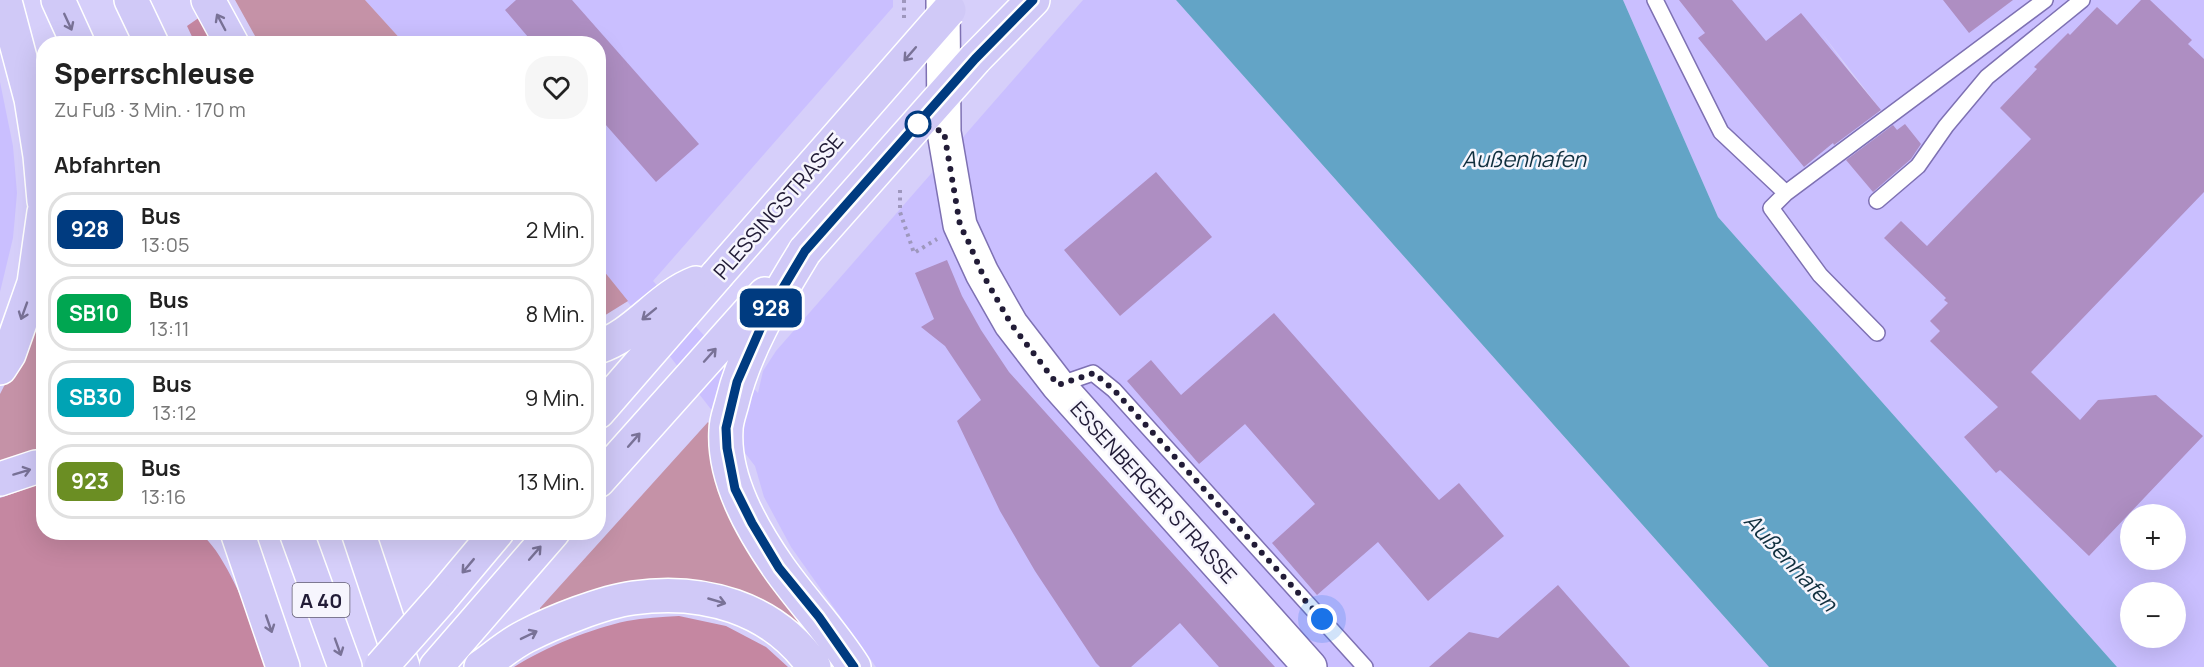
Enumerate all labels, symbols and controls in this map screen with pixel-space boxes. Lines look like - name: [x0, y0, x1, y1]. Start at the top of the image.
- one-way arrow: [63, 12, 75, 30]
- one-way arrow: [215, 13, 226, 31]
- one-way arrow: [903, 46, 917, 61]
- text: Sperrschleuse: [54, 54, 255, 92]
- button: heart: [525, 56, 588, 119]
- text: Zu Fuß · 3 Min. · 170 m: [54, 96, 246, 123]
- unlabelled marker: [905, 111, 931, 137]
- street label: PLESSINGSTRASSE: [707, 127, 849, 285]
- water label: Außenhafen: [1462, 144, 1587, 174]
- text: Abfahrten: [54, 150, 161, 180]
- text: Bus: [141, 201, 181, 231]
- text: 928: [71, 215, 109, 243]
- text: 2 Min.: [526, 215, 585, 245]
- text: 13:05: [141, 231, 190, 258]
- text: Bus: [149, 285, 189, 315]
- line badge: 928: [736, 288, 806, 328]
- text: 928: [752, 294, 790, 322]
- text: SB10: [69, 299, 119, 327]
- text: 8 Min.: [526, 299, 585, 329]
- one-way arrow: [18, 301, 29, 320]
- one-way arrow: [642, 307, 657, 321]
- text: 13:11: [149, 315, 190, 342]
- one-way arrow: [703, 348, 717, 363]
- text: Bus: [152, 369, 192, 399]
- text: SB30: [69, 383, 122, 411]
- text: 9 Min.: [525, 383, 585, 413]
- street label: ESSENBERGER STRASSE: [1065, 395, 1243, 589]
- text: 13:12: [152, 399, 196, 426]
- one-way arrow: [627, 432, 641, 448]
- text: Bus: [141, 453, 181, 483]
- one-way arrow: [12, 466, 31, 477]
- text: 923: [71, 467, 109, 495]
- text: 13 Min.: [518, 467, 585, 497]
- text: 13:16: [141, 483, 186, 510]
- map controls: [2120, 504, 2186, 648]
- button: +: [2120, 504, 2186, 570]
- water label: Außenhafen: [1738, 506, 1845, 618]
- one-way arrow: [528, 546, 542, 561]
- one-way arrow: [461, 558, 475, 573]
- button: −: [2120, 582, 2186, 648]
- road number: A 40: [292, 583, 350, 617]
- one-way arrow: [707, 596, 726, 607]
- your location: [1307, 604, 1337, 634]
- one-way arrow: [264, 614, 275, 633]
- one-way arrow: [520, 629, 538, 641]
- one-way arrow: [333, 637, 344, 655]

